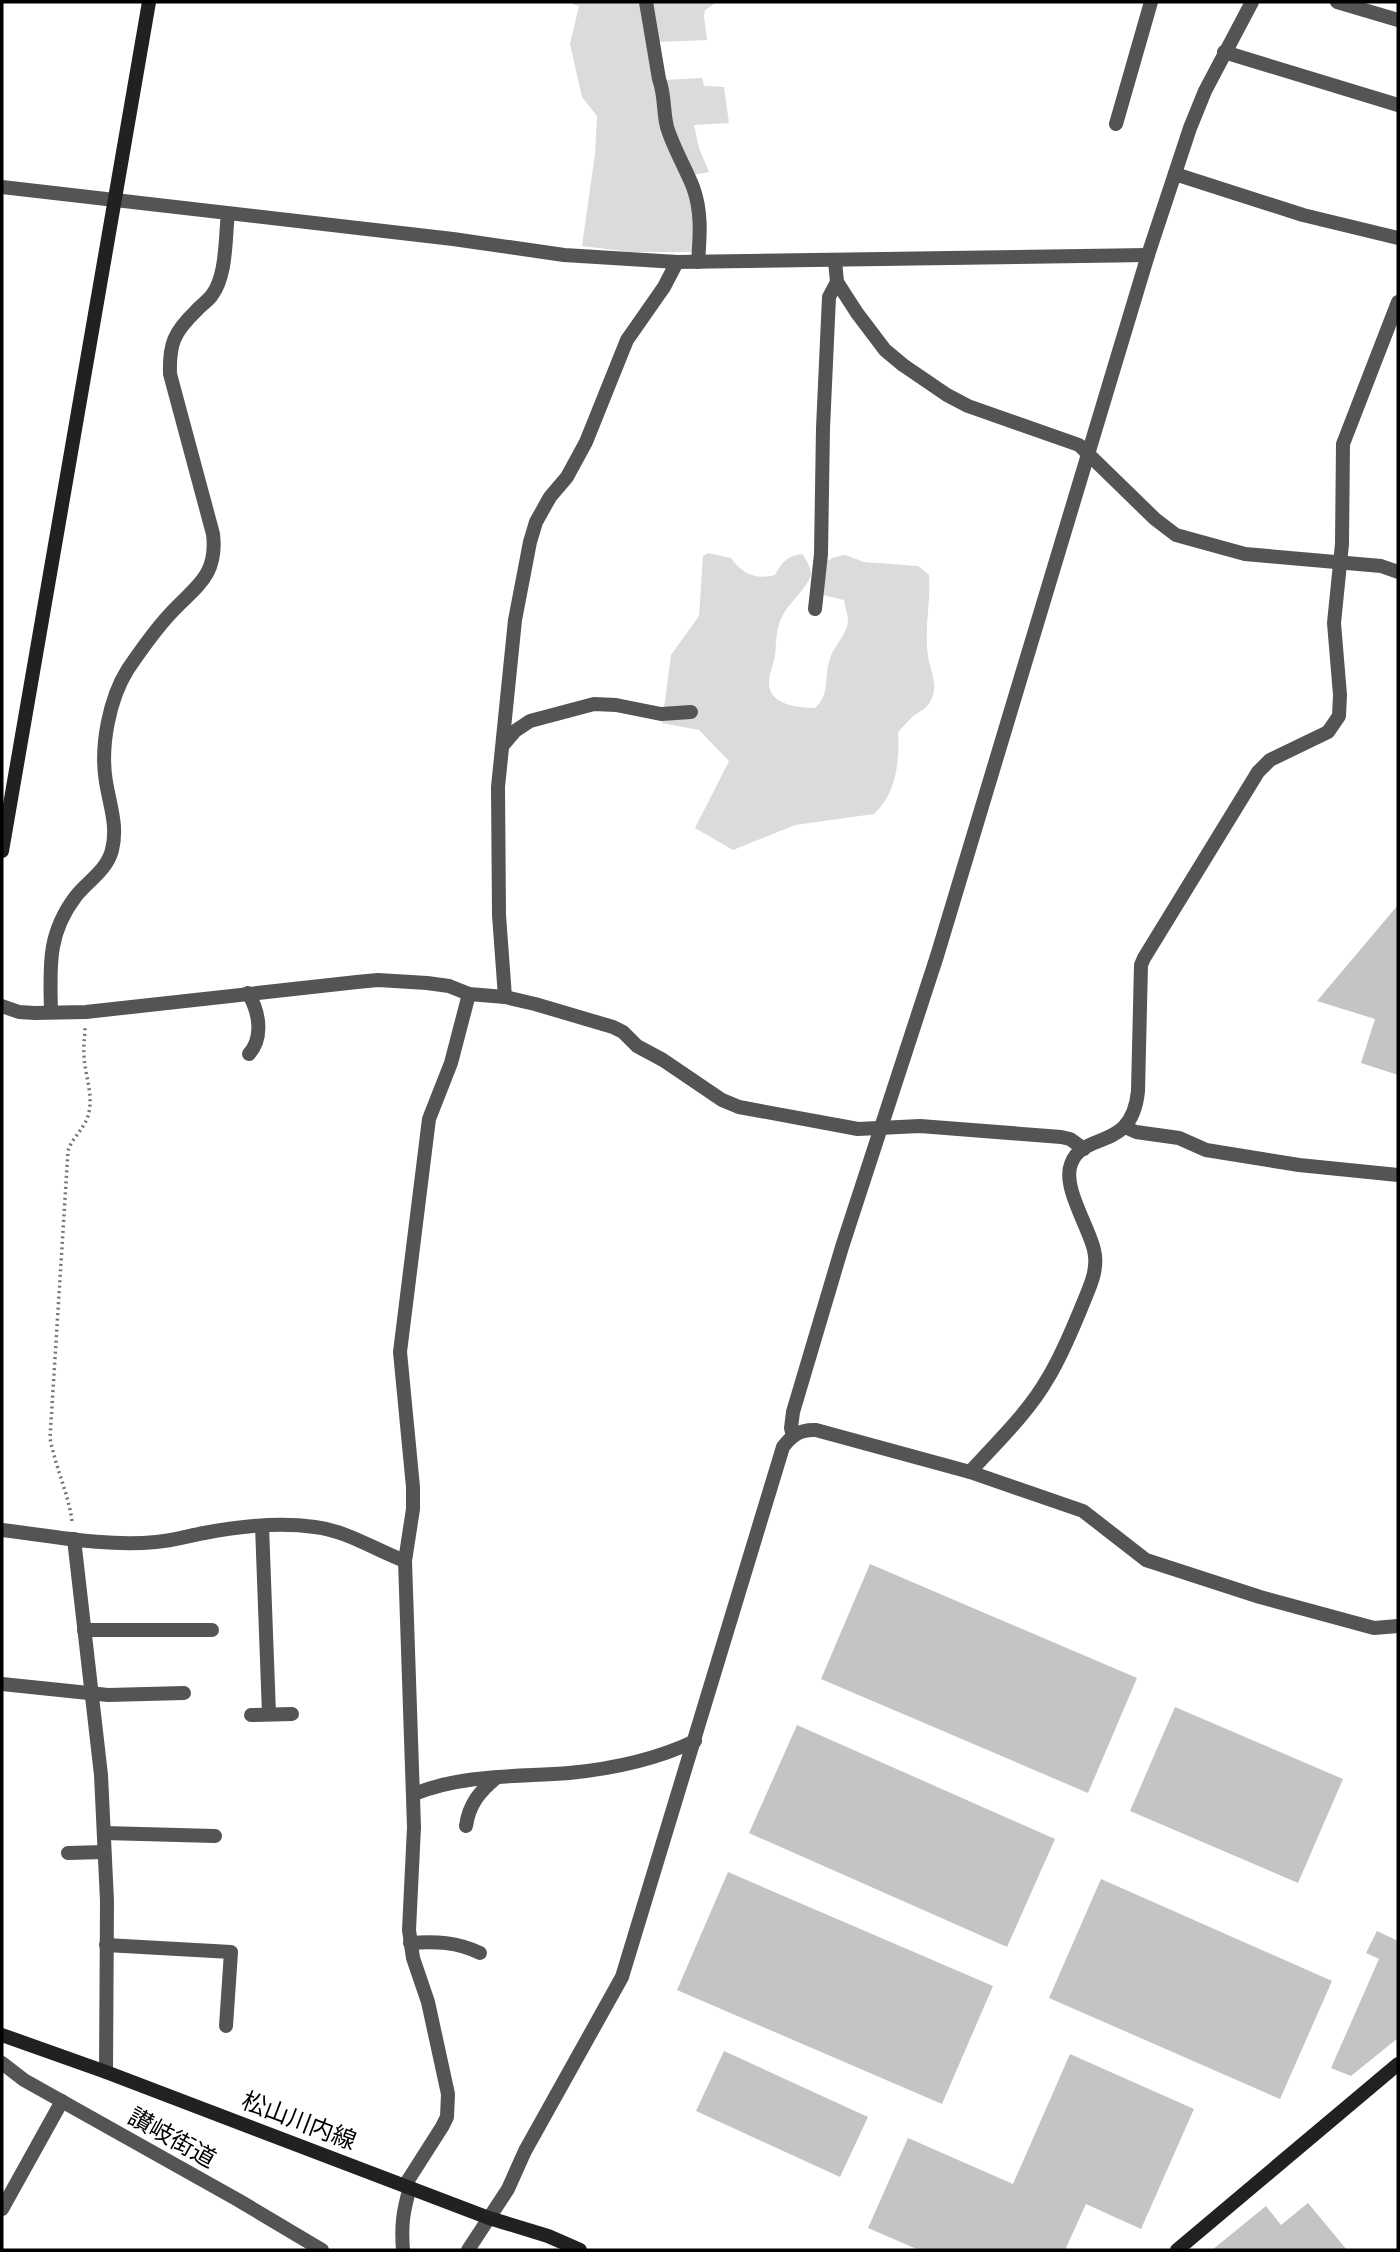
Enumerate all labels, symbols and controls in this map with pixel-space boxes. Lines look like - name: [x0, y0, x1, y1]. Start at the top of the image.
- street label: 松山川内線: [237, 2083, 361, 2158]
- street label: 讃岐街道: [122, 2099, 223, 2176]

